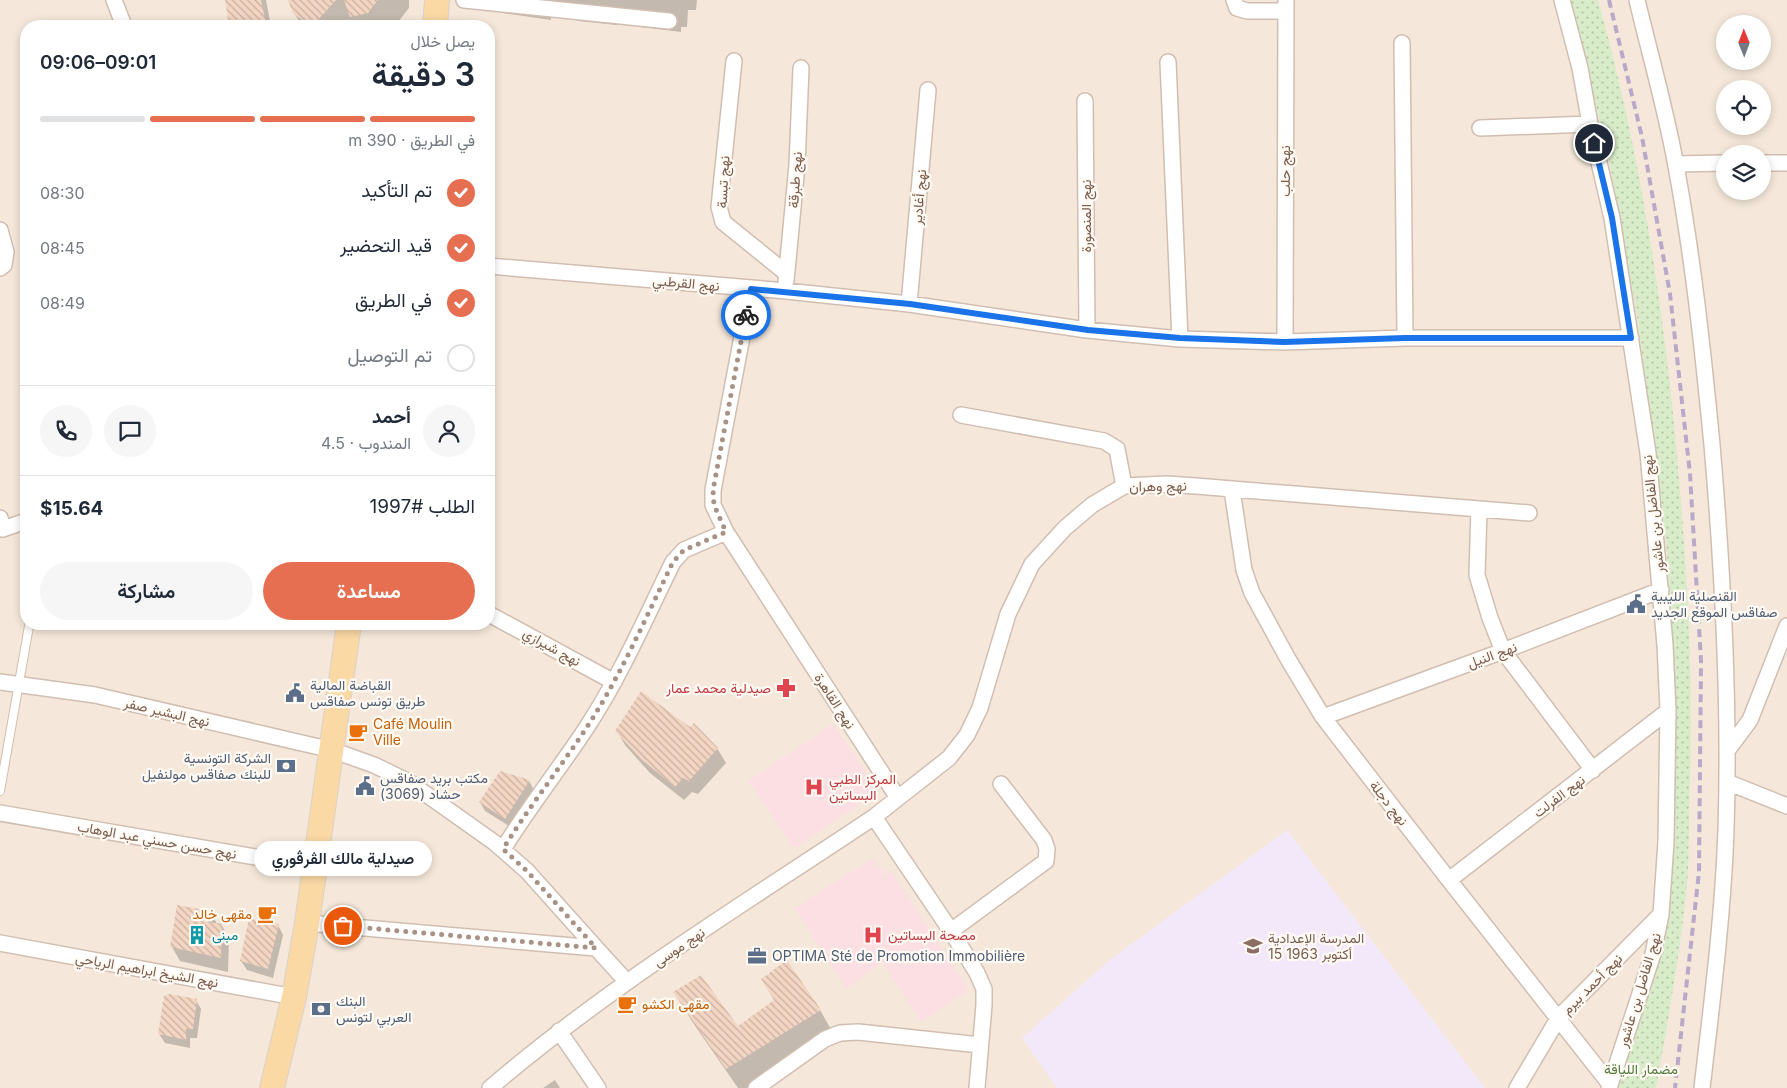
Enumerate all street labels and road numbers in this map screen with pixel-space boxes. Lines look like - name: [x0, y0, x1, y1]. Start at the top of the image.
- street label: نهج حلب: [1276, 145, 1296, 197]
- street label: نهج طبرقة: [784, 151, 808, 209]
- street label: نهج تبسة: [713, 155, 735, 209]
- street label: نهج أغادير: [908, 168, 932, 227]
- street label: نهج المنصورة: [1077, 179, 1097, 253]
- street label: نهج القرطبي: [651, 271, 720, 298]
- street label: نهج الفاضل بن عاشور: [1638, 454, 1670, 575]
- street label: نهج وهران: [1129, 476, 1187, 498]
- street label: نهج شيرازي: [518, 624, 584, 673]
- street label: نهج النيل: [1465, 638, 1520, 674]
- street label: نهج القاهرة: [809, 670, 860, 733]
- street label: نهج البشير صفر: [121, 693, 212, 733]
- street label: نهج الفرلت: [1530, 771, 1590, 823]
- street label: نهج دجلة: [1364, 777, 1412, 830]
- street label: نهج حسن حسني عبد الوهاب: [75, 817, 238, 866]
- street label: نهج موسى: [650, 923, 709, 972]
- street label: نهج الفاضل بن عاشور: [1613, 931, 1667, 1051]
- street label: نهج الشيخ ابراهيم الرياحي: [74, 949, 220, 994]
- street label: نهج أحمد بيرم: [1558, 950, 1628, 1020]

